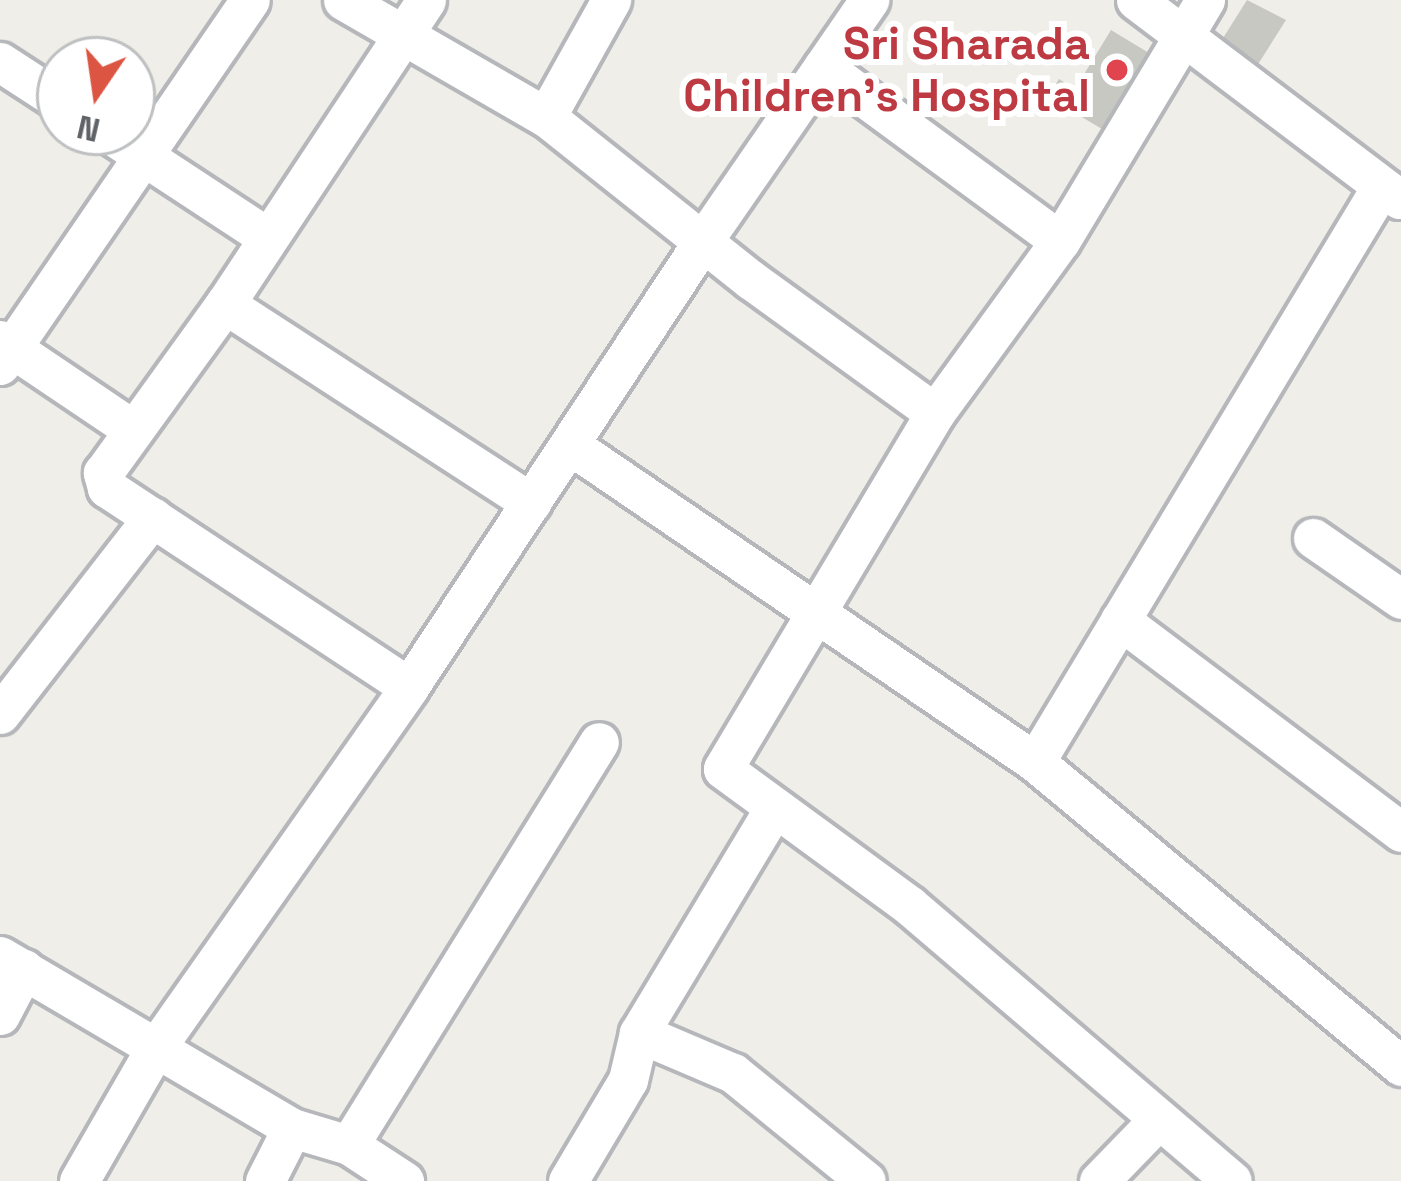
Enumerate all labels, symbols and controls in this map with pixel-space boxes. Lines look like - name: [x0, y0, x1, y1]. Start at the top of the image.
- place label: Sri Sharada Children's Hospital: [683, 17, 1090, 123]
- north arrow: [36, 36, 156, 156]
- marker: Sri Sharada Children's Hospital: [1101, 54, 1133, 86]
- text: N: [73, 105, 104, 151]

